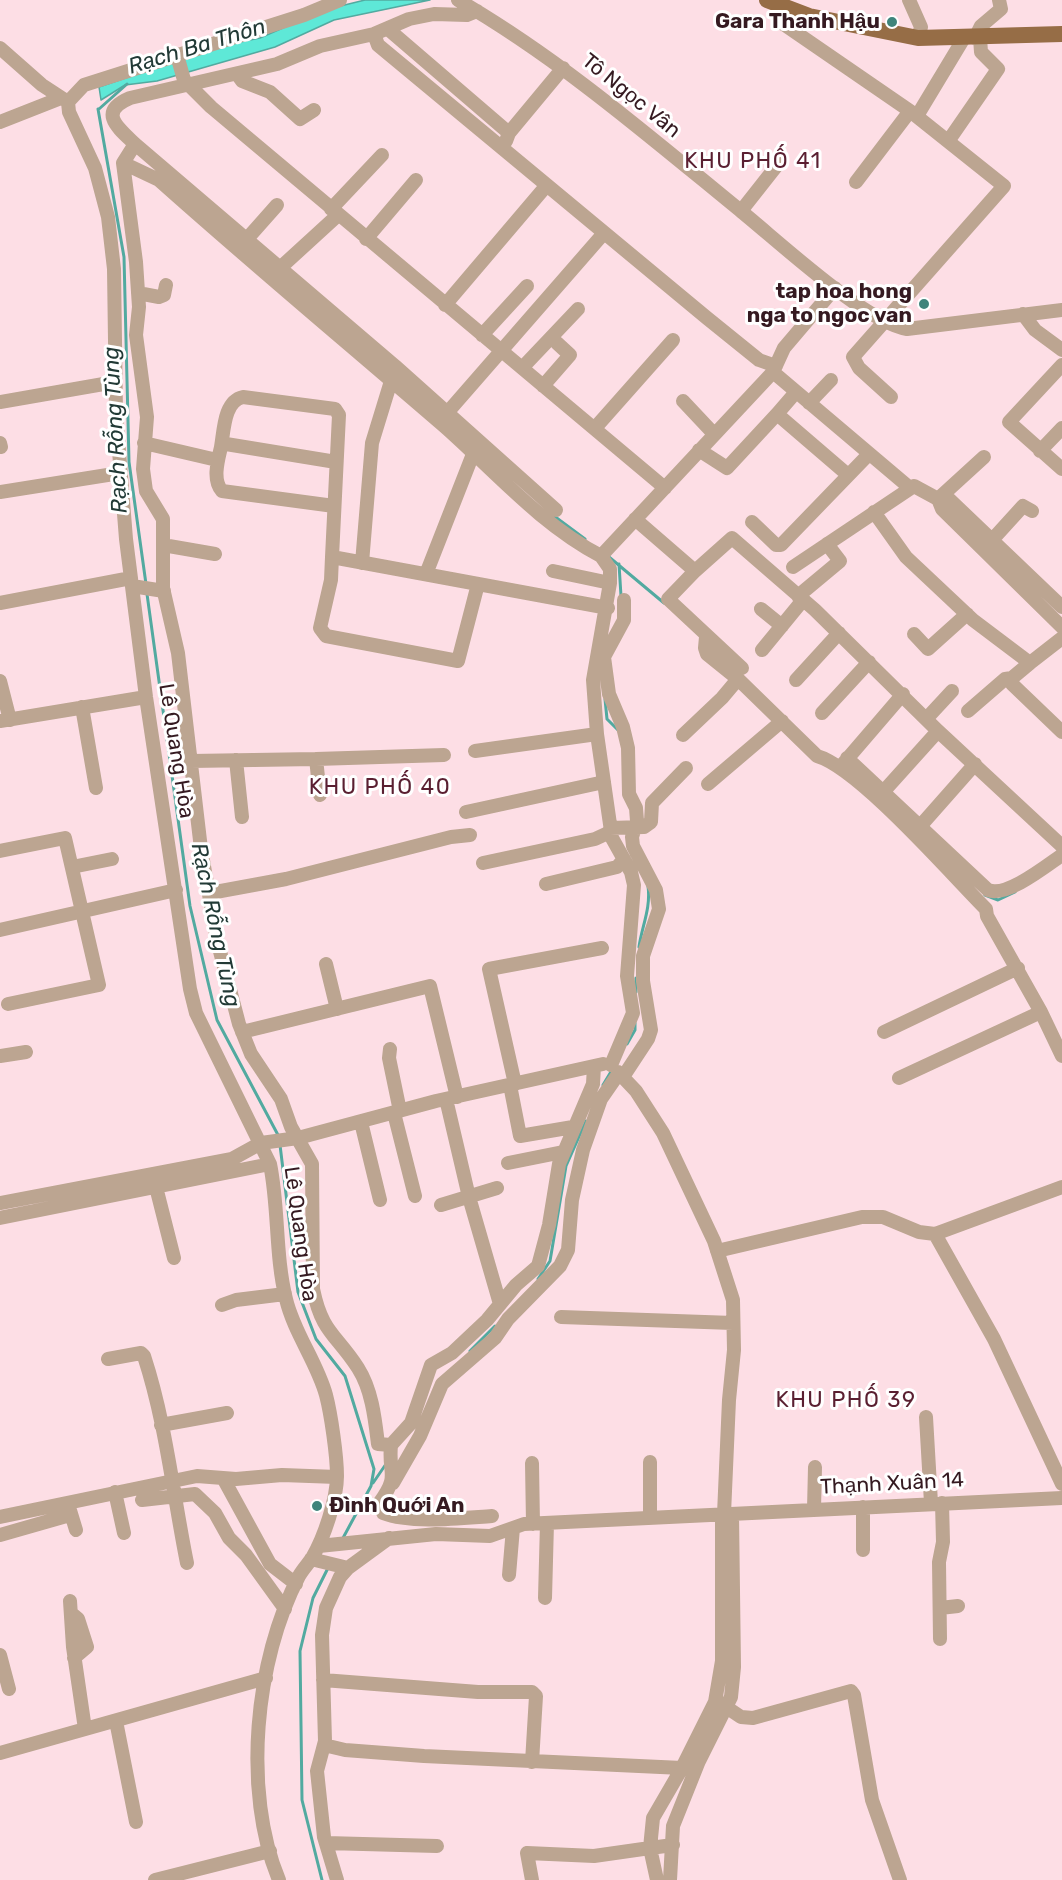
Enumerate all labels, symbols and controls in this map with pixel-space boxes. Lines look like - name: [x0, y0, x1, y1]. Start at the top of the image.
- place label: Gara Thanh Hậu: [715, 9, 880, 35]
- water label: Rạch Ba Thôn: [125, 14, 269, 80]
- marker: Gara Thanh Hậu: [885, 15, 899, 29]
- street label: Tô Ngọc Vân: [577, 49, 685, 143]
- district label: KHU PHỐ 41: [684, 149, 822, 175]
- place label: tap hoa hong nga to ngoc van: [747, 279, 912, 329]
- marker: tap hoa hong nga to ngoc van: [917, 297, 931, 311]
- water label: Rạch Rỗng Tùng: [98, 346, 134, 514]
- street label: Lê Quang Hòa: [153, 682, 199, 820]
- district label: KHU PHỐ 40: [309, 775, 451, 801]
- water label: Rạch Rỗng Tùng: [185, 840, 245, 1010]
- street label: Lê Quang Hòa: [278, 1165, 322, 1303]
- district label: KHU PHỐ 39: [775, 1388, 917, 1414]
- street label: Thạnh Xuân 14: [820, 1468, 964, 1500]
- place label: Đình Quới An: [329, 1493, 464, 1519]
- marker: Đình Quới An: [310, 1499, 324, 1513]

